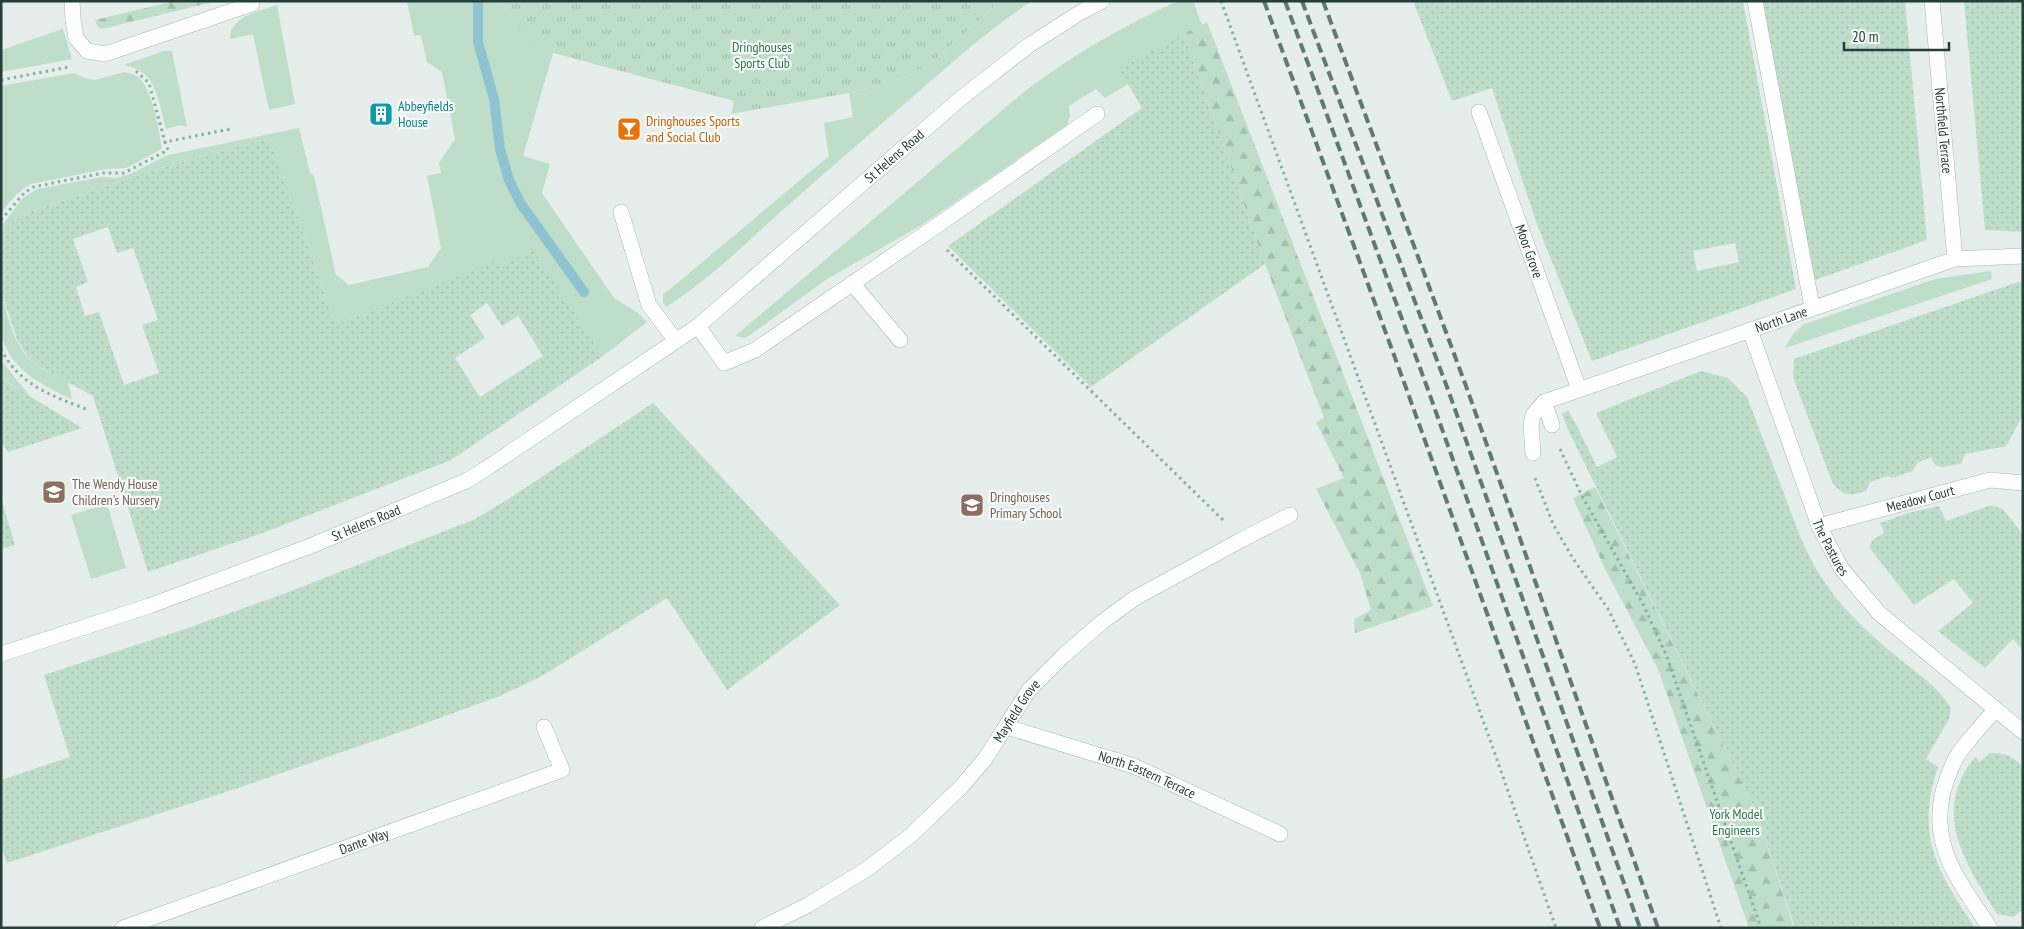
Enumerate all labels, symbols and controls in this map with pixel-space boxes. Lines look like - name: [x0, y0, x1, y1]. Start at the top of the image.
- scale bar: [1844, 20, 1949, 52]
- text: 20 m: [1852, 27, 1878, 46]
- park label: Dringhouses Sports Club: [732, 38, 792, 72]
- street label: Northfield Terrace: [1931, 87, 1956, 174]
- place label: Abbeyfields House: [398, 97, 454, 131]
- building icon: Abbeyfields House: [368, 101, 394, 127]
- place label: Dringhouses Sports and Social Club: [646, 112, 740, 146]
- bar icon: Dringhouses Sports and Social Club: [616, 116, 642, 142]
- street label: St Helens Road: [861, 125, 928, 187]
- street label: Moor Grove: [1511, 222, 1547, 281]
- street label: North Lane: [1753, 302, 1810, 337]
- place label: The Wendy House Children's Nursery: [72, 475, 160, 509]
- school or university icon: The Wendy House Children's Nursery: [41, 479, 67, 505]
- street label: Meadow Court: [1884, 481, 1956, 516]
- place label: Dringhouses Primary School: [990, 488, 1062, 522]
- school or university icon: Dringhouses Primary School: [959, 492, 985, 518]
- street label: St Helens Road: [329, 500, 403, 545]
- street label: The Pastures: [1808, 517, 1853, 580]
- street label: Mayfield Grove: [989, 675, 1044, 746]
- street label: North Eastern Terrace: [1096, 747, 1199, 803]
- park label: York Model Engineers: [1709, 805, 1763, 839]
- street label: Dante Way: [337, 824, 392, 858]

